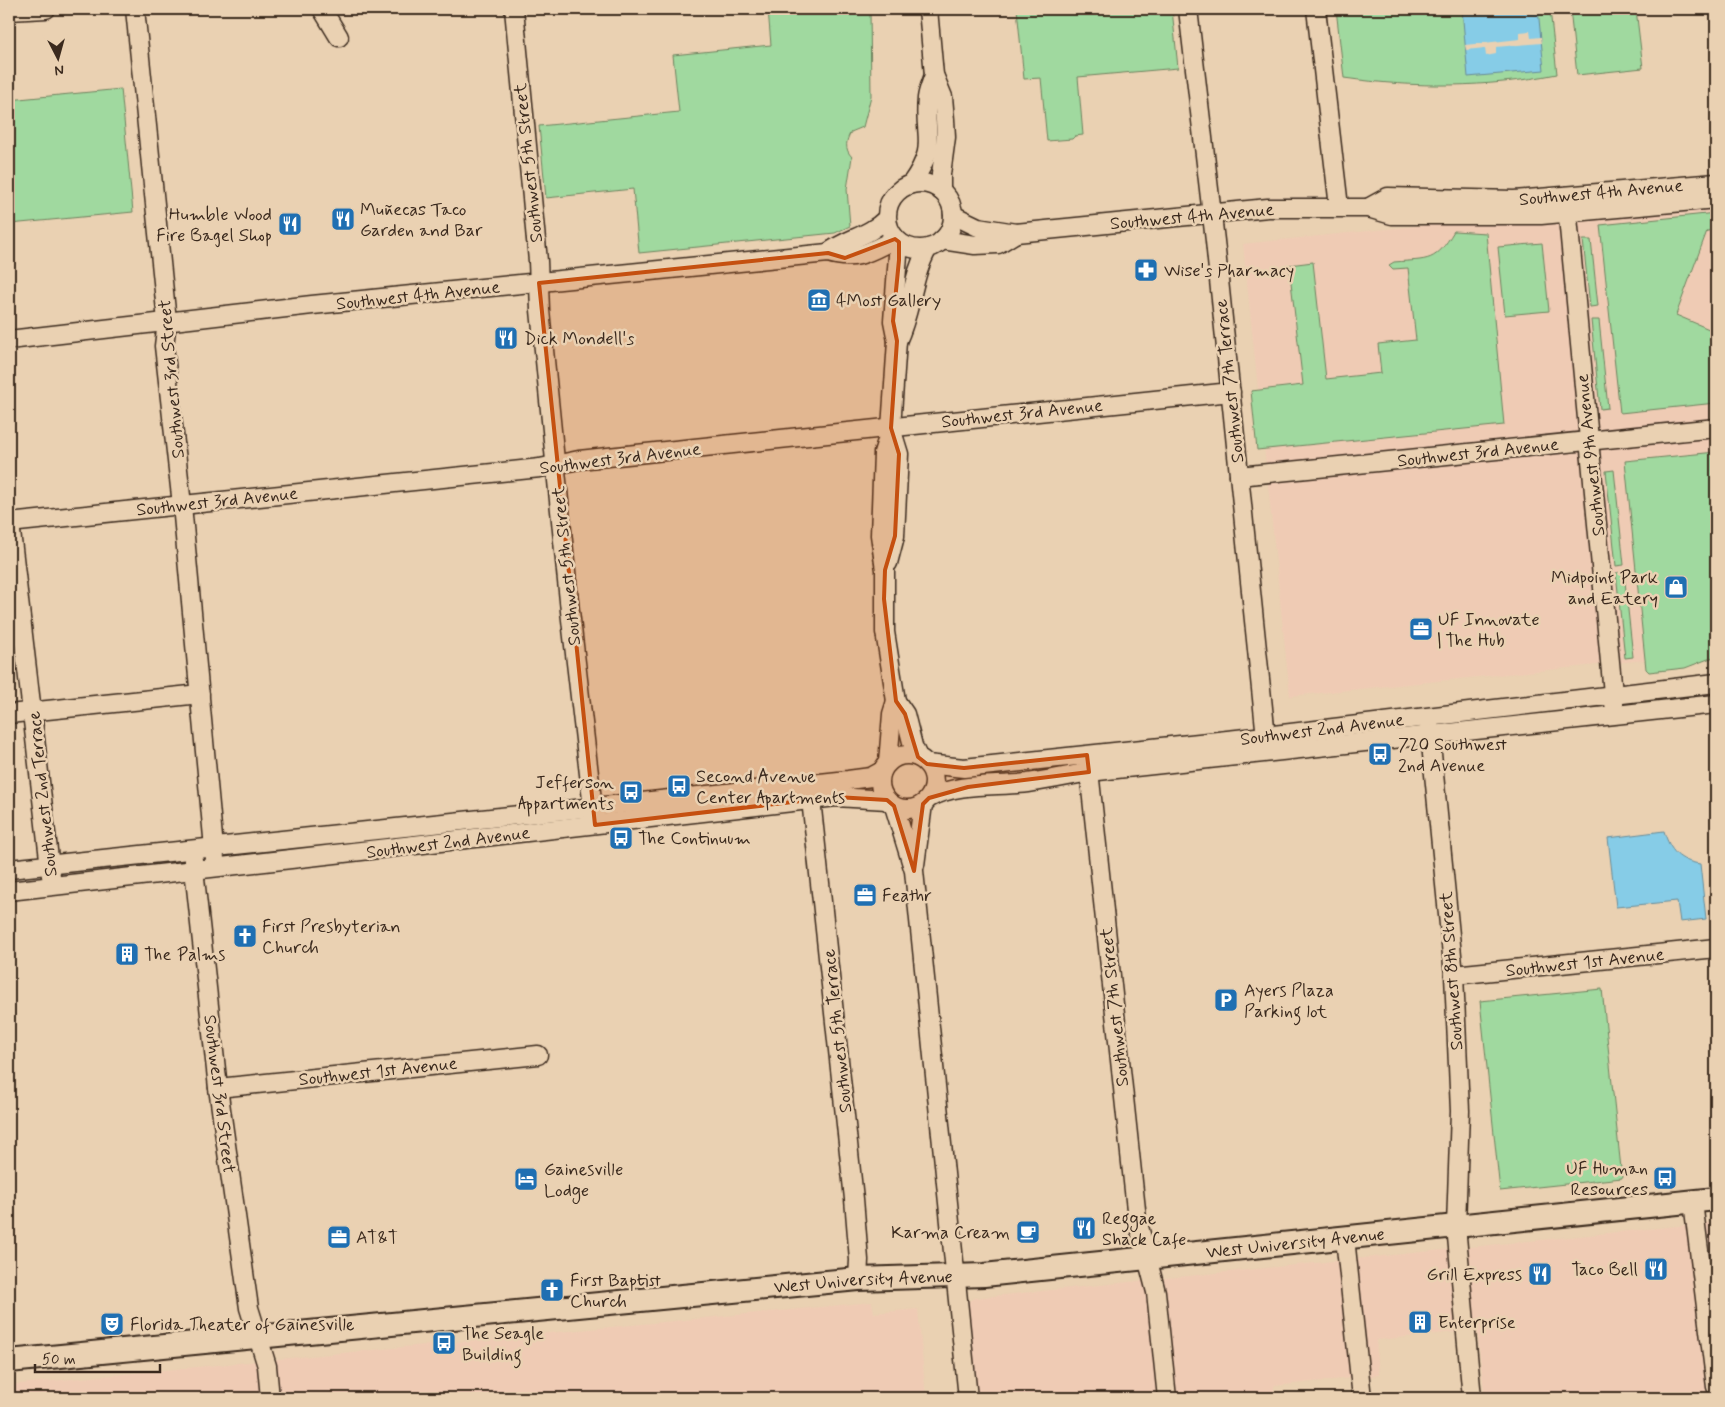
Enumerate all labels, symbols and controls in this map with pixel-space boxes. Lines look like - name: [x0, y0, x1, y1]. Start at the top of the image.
- north arrow: [32, 32, 82, 82]
- text: N: [54, 60, 65, 79]
- street label: Southwest 5th Street: [509, 82, 549, 244]
- street label: Southwest 4th Avenue: [1518, 174, 1684, 212]
- place label: Muñecas Taco Garden and Bar: [360, 198, 483, 243]
- street label: Southwest 4th Avenue: [1109, 198, 1275, 236]
- place label: Humble Wood Fire Bagel Shop: [156, 203, 272, 248]
- restaurant icon: Muñecas Taco Garden and Bar: [330, 206, 356, 232]
- restaurant icon: Humble Wood Fire Bagel Shop: [277, 211, 303, 237]
- pharmacy icon: Wise's Pharmacy: [1133, 257, 1159, 283]
- place label: Wise's Pharmacy: [1164, 259, 1294, 283]
- street label: Southwest 4th Avenue: [335, 275, 501, 317]
- museum icon: 4Most Gallery: [806, 287, 832, 313]
- place label: 4Most Gallery: [836, 289, 941, 313]
- street label: Southwest 3rd Street: [153, 298, 191, 459]
- street label: Southwest 7th Terrace: [1209, 298, 1251, 464]
- restaurant icon: Dick Mondell's: [493, 325, 519, 351]
- place label: Dick Mondell's: [524, 327, 634, 351]
- street label: Southwest 9th Avenue: [1571, 372, 1611, 537]
- street label: Southwest 3rd Avenue: [940, 394, 1104, 434]
- street label: Southwest 3rd Avenue: [1396, 433, 1560, 473]
- street label: Southwest 3rd Avenue: [538, 437, 702, 481]
- street label: Southwest 3rd Avenue: [135, 482, 299, 522]
- street label: Southwest 5th Street: [547, 485, 587, 647]
- place label: Midpoint Park and Eatery: [1551, 566, 1658, 611]
- shop icon: Midpoint Park and Eatery: [1663, 574, 1689, 600]
- place label: UF Innovate | The Hub: [1438, 608, 1540, 653]
- office icon: UF Innovate | The Hub: [1408, 616, 1434, 642]
- street label: Southwest 2nd Avenue: [1239, 708, 1405, 752]
- street label: Southwest 2nd Terrace: [22, 710, 64, 878]
- place label: 720 Southwest 2nd Avenue: [1398, 733, 1508, 778]
- bus stop icon: 720 Southwest 2nd Avenue: [1367, 741, 1393, 767]
- place label: Second Avenue Center Apartments: [696, 765, 845, 811]
- place label: Jefferson Appartments: [518, 771, 614, 817]
- bus stop icon: Second Avenue Center Apartments: [666, 773, 692, 799]
- bus stop icon: Jefferson Appartments: [618, 779, 644, 805]
- street label: Southwest 2nd Avenue: [365, 821, 531, 865]
- bus stop icon: The Continuum: [608, 825, 634, 851]
- place label: The Continuum: [638, 827, 751, 851]
- office icon: Feathr: [852, 882, 878, 908]
- place label: Feathr: [882, 884, 932, 908]
- street label: Southwest 8th Street: [1434, 890, 1470, 1051]
- place label: First Presbyterian Church: [262, 915, 401, 960]
- church icon: First Presbyterian Church: [232, 923, 258, 949]
- street label: Southwest 7th Street: [1095, 926, 1135, 1088]
- building icon: The Palms: [114, 941, 140, 967]
- place label: The Palms: [144, 943, 225, 967]
- street label: Southwest 1st Avenue: [1505, 943, 1666, 983]
- street label: Southwest 5th Terrace: [817, 948, 859, 1114]
- place label: Ayers Plaza Parking lot: [1244, 979, 1334, 1026]
- parking icon: Ayers Plaza Parking lot: [1213, 987, 1239, 1013]
- street label: Southwest 3rd Street: [197, 1014, 241, 1175]
- street label: Southwest 1st Avenue: [298, 1052, 459, 1092]
- place label: UF Human Resources: [1566, 1157, 1648, 1202]
- place label: Gainesville Lodge: [544, 1158, 623, 1204]
- bus stop icon: UF Human Resources: [1652, 1165, 1678, 1191]
- hotel icon: Gainesville Lodge: [513, 1166, 539, 1192]
- place label: Reggae Shack Cafe: [1102, 1207, 1187, 1252]
- restaurant icon: Reggae Shack Cafe: [1071, 1215, 1097, 1241]
- cafe icon: Karma Cream: [1015, 1219, 1041, 1245]
- place label: Karma Cream: [891, 1221, 1010, 1245]
- street label: West University Avenue: [1205, 1222, 1386, 1265]
- office icon: AT&T: [326, 1224, 352, 1250]
- place label: AT&T: [356, 1226, 398, 1250]
- restaurant icon: Taco Bell: [1643, 1256, 1669, 1282]
- place label: Taco Bell: [1571, 1258, 1638, 1282]
- restaurant icon: Grill Express: [1527, 1261, 1553, 1287]
- place label: Grill Express: [1427, 1263, 1522, 1287]
- street label: West University Avenue: [773, 1265, 953, 1300]
- place label: First Baptist Church: [570, 1269, 661, 1314]
- church icon: First Baptist Church: [539, 1277, 565, 1303]
- building icon: Enterprise: [1407, 1309, 1433, 1335]
- theatre icon: Florida Theater of Gainesville: [99, 1311, 125, 1337]
- place label: Enterprise: [1438, 1311, 1516, 1335]
- place label: Florida Theater of Gainesville: [130, 1313, 354, 1337]
- place label: The Seagle Building: [462, 1322, 544, 1369]
- bus stop icon: The Seagle Building: [431, 1330, 457, 1356]
- scale bar: [35, 1342, 160, 1374]
- text: 50 m: [42, 1350, 76, 1370]

